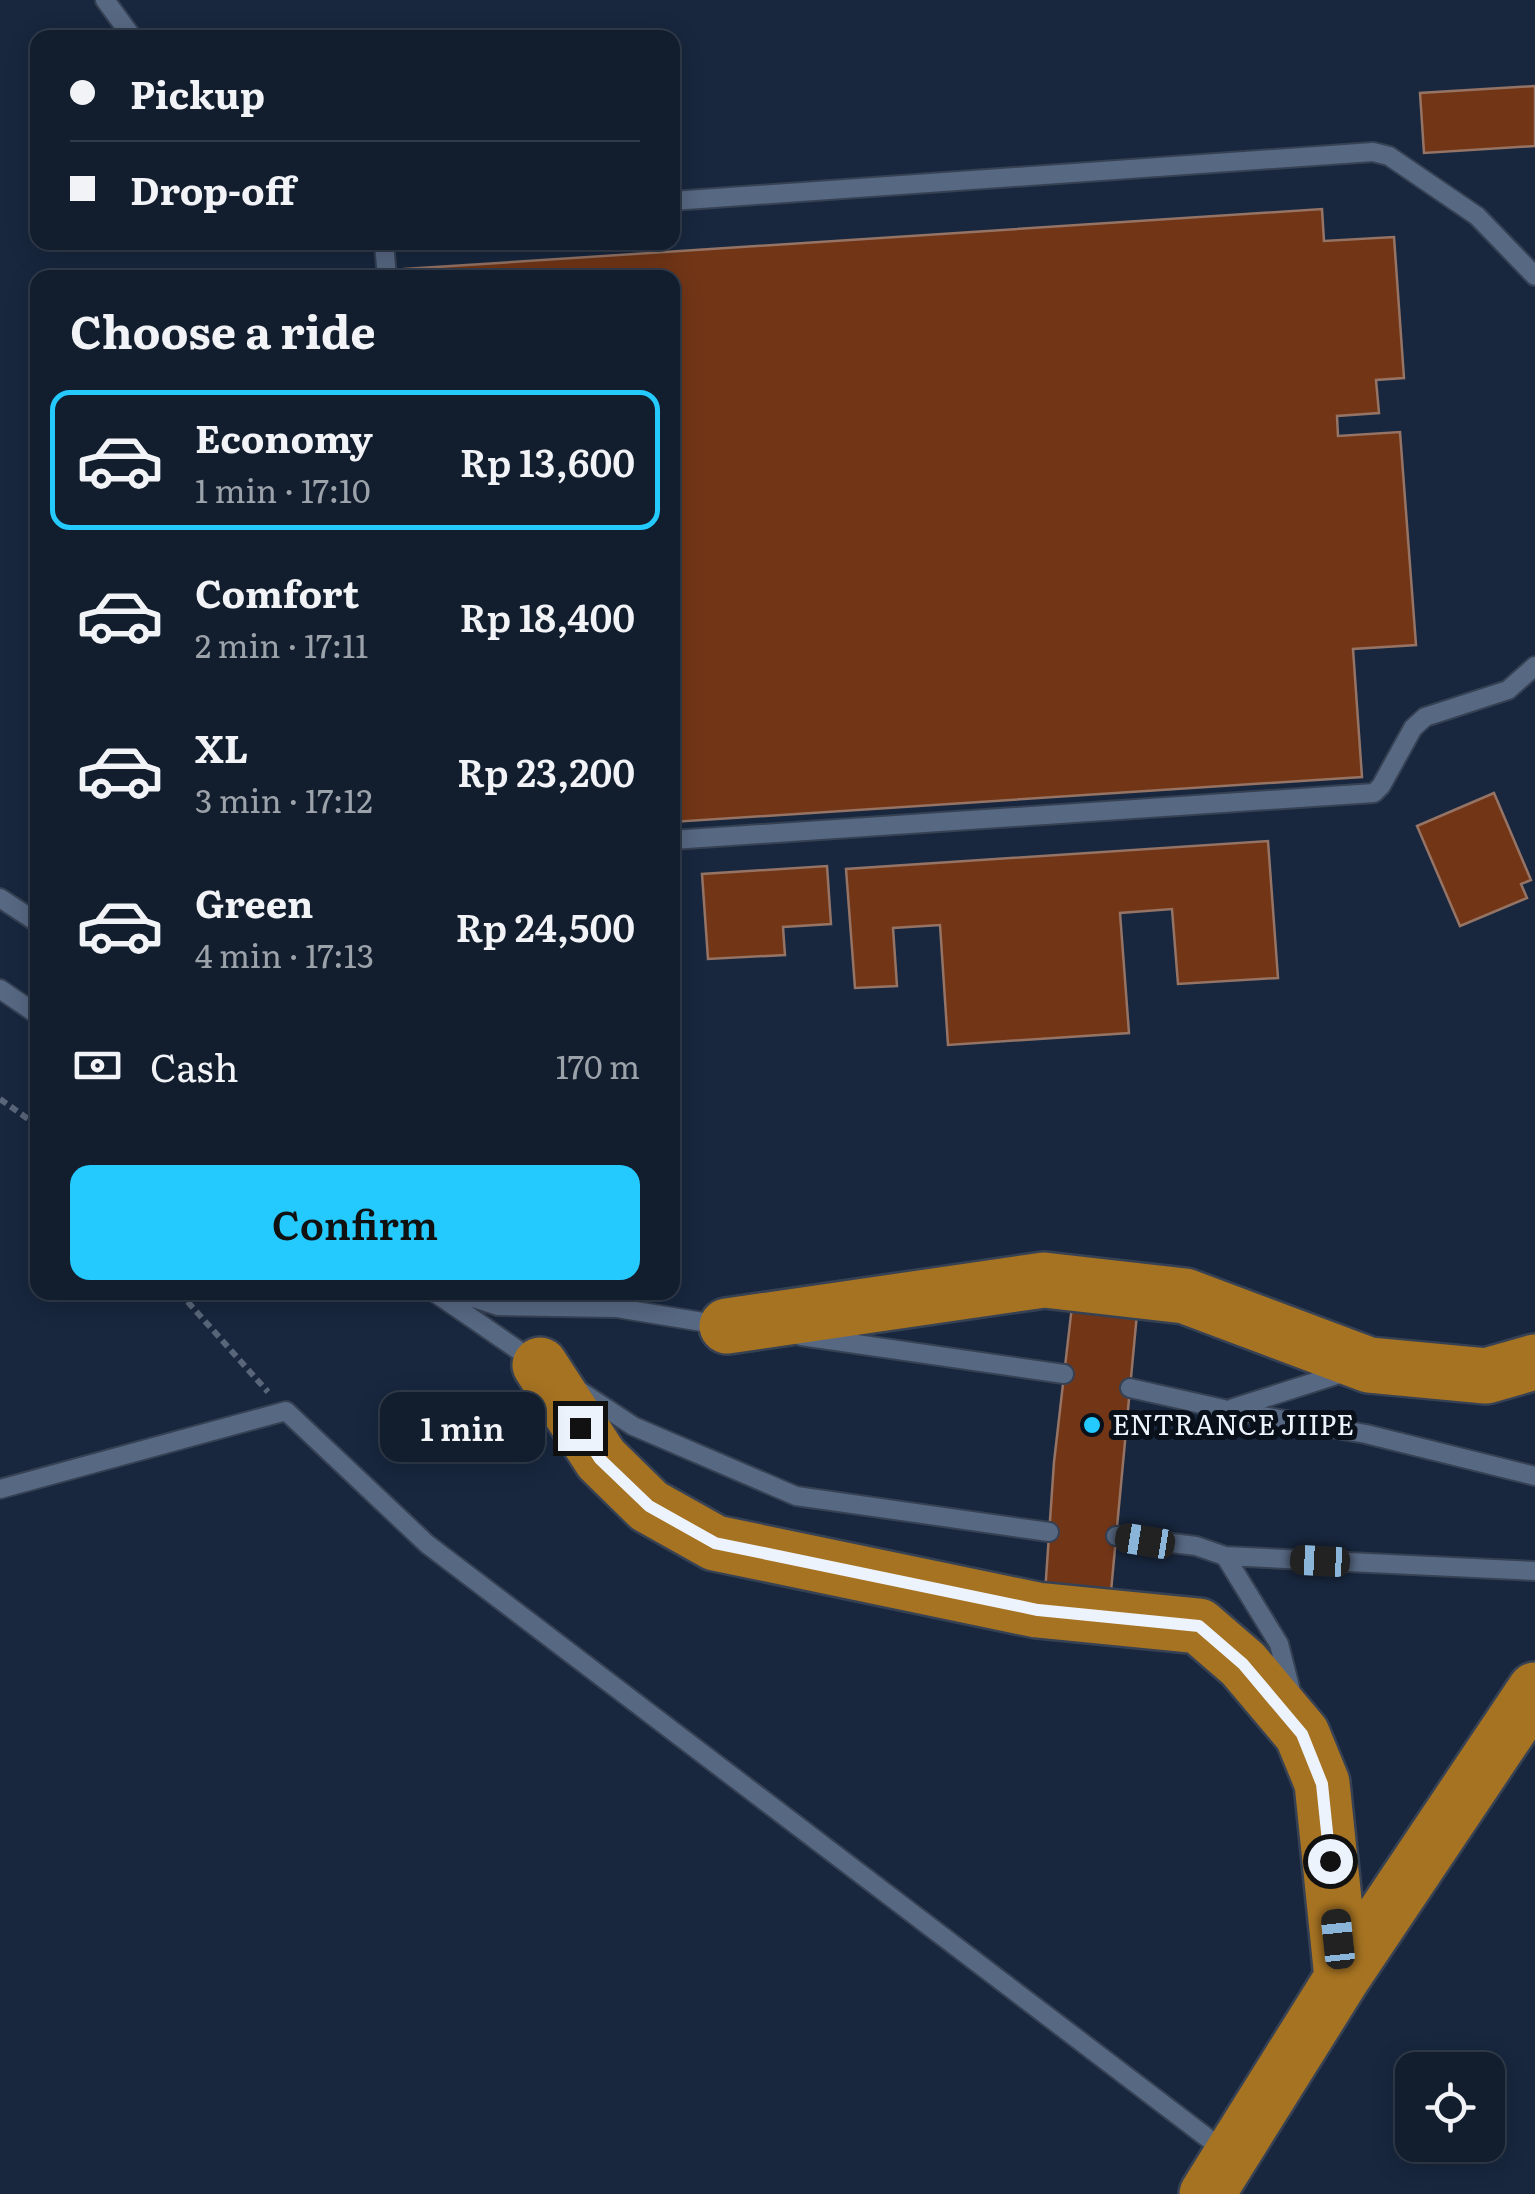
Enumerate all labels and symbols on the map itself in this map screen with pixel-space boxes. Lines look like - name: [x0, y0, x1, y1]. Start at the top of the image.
- callout: 1 min: [380, 1393, 545, 1463]
- place label: ENTRANCE JIIPE: [1112, 1402, 1354, 1444]
- route end: [558, 1406, 603, 1451]
- marker: ENTRANCE JIIPE: [1081, 1414, 1103, 1436]
- car: [1113, 1521, 1177, 1561]
- car: [1289, 1544, 1351, 1578]
- route start: [1308, 1839, 1353, 1884]
- car: [1320, 1908, 1356, 1970]

